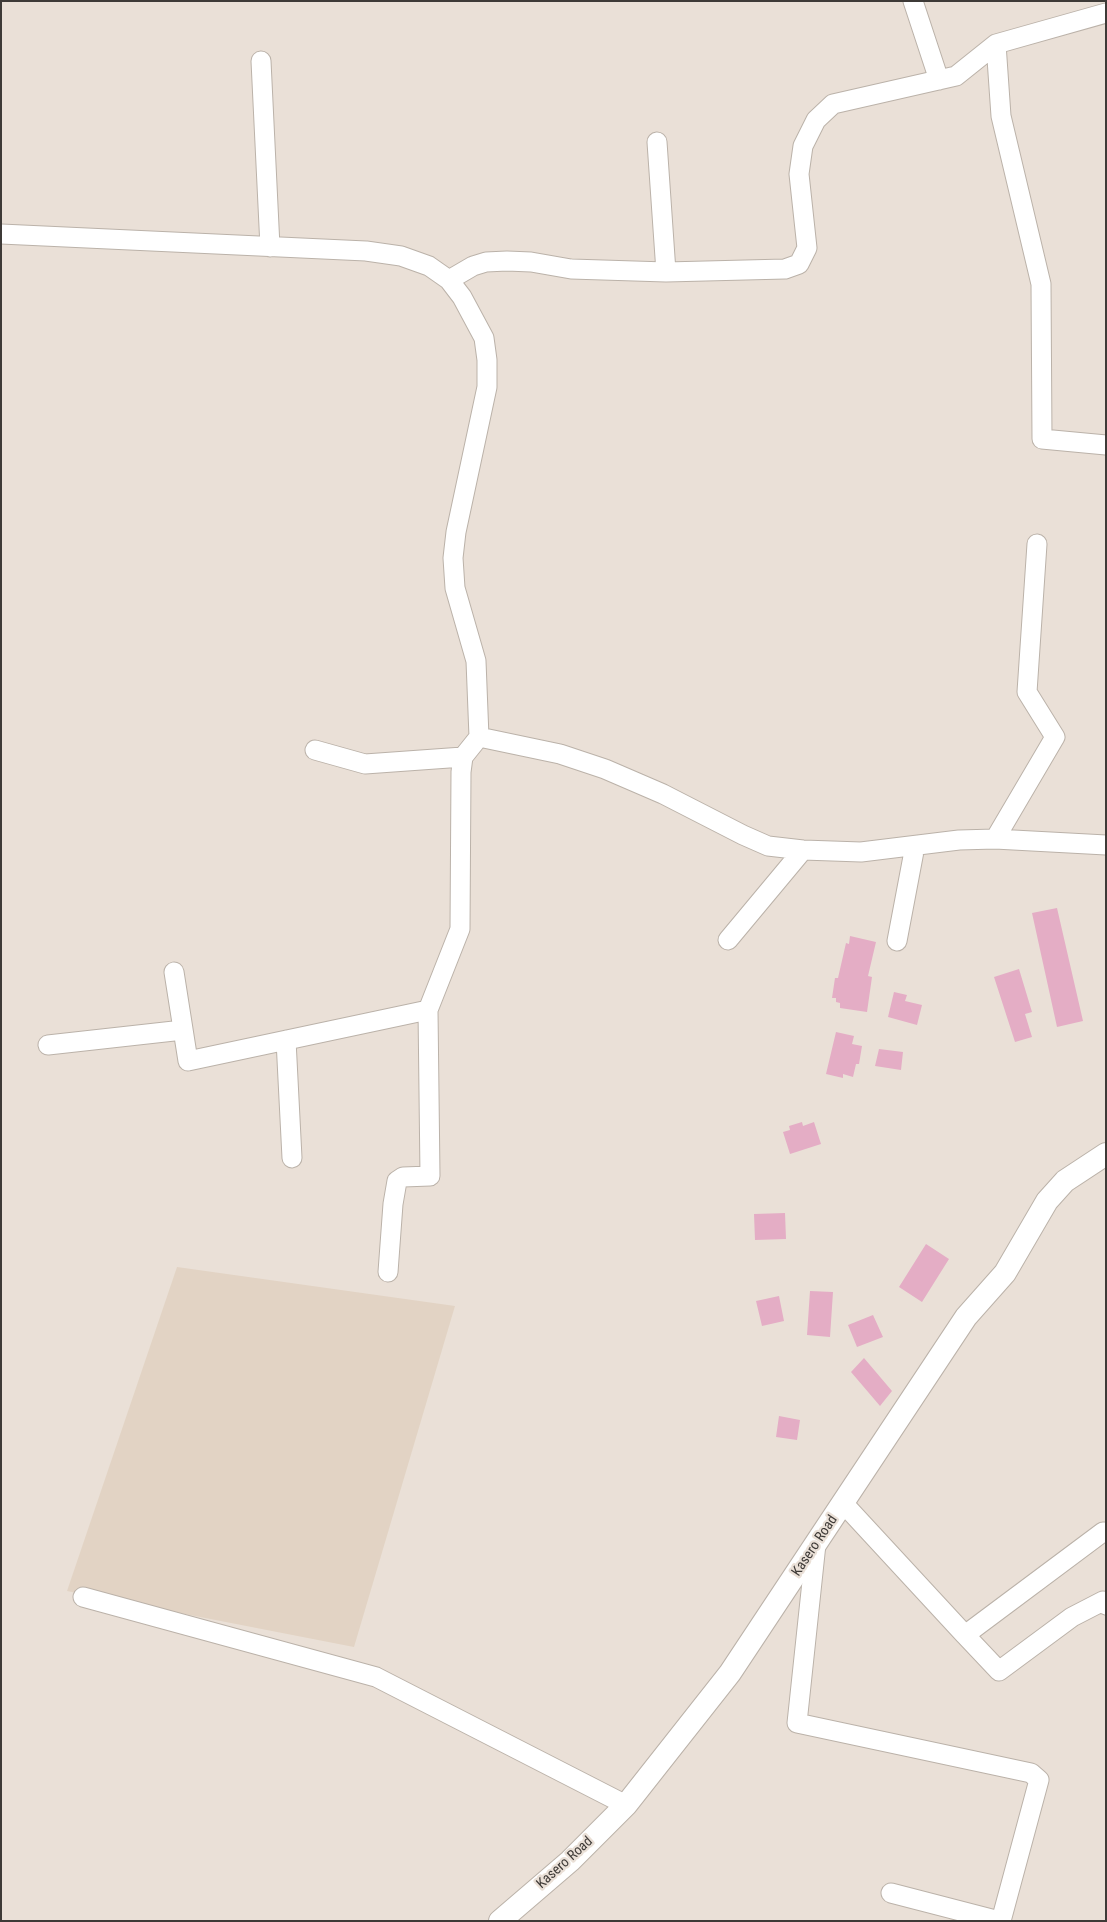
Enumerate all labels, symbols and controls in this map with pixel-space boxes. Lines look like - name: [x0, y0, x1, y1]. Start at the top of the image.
- street label: Kasero Road: [789, 1512, 841, 1580]
- street label: Kasero Road: [533, 1833, 597, 1893]

